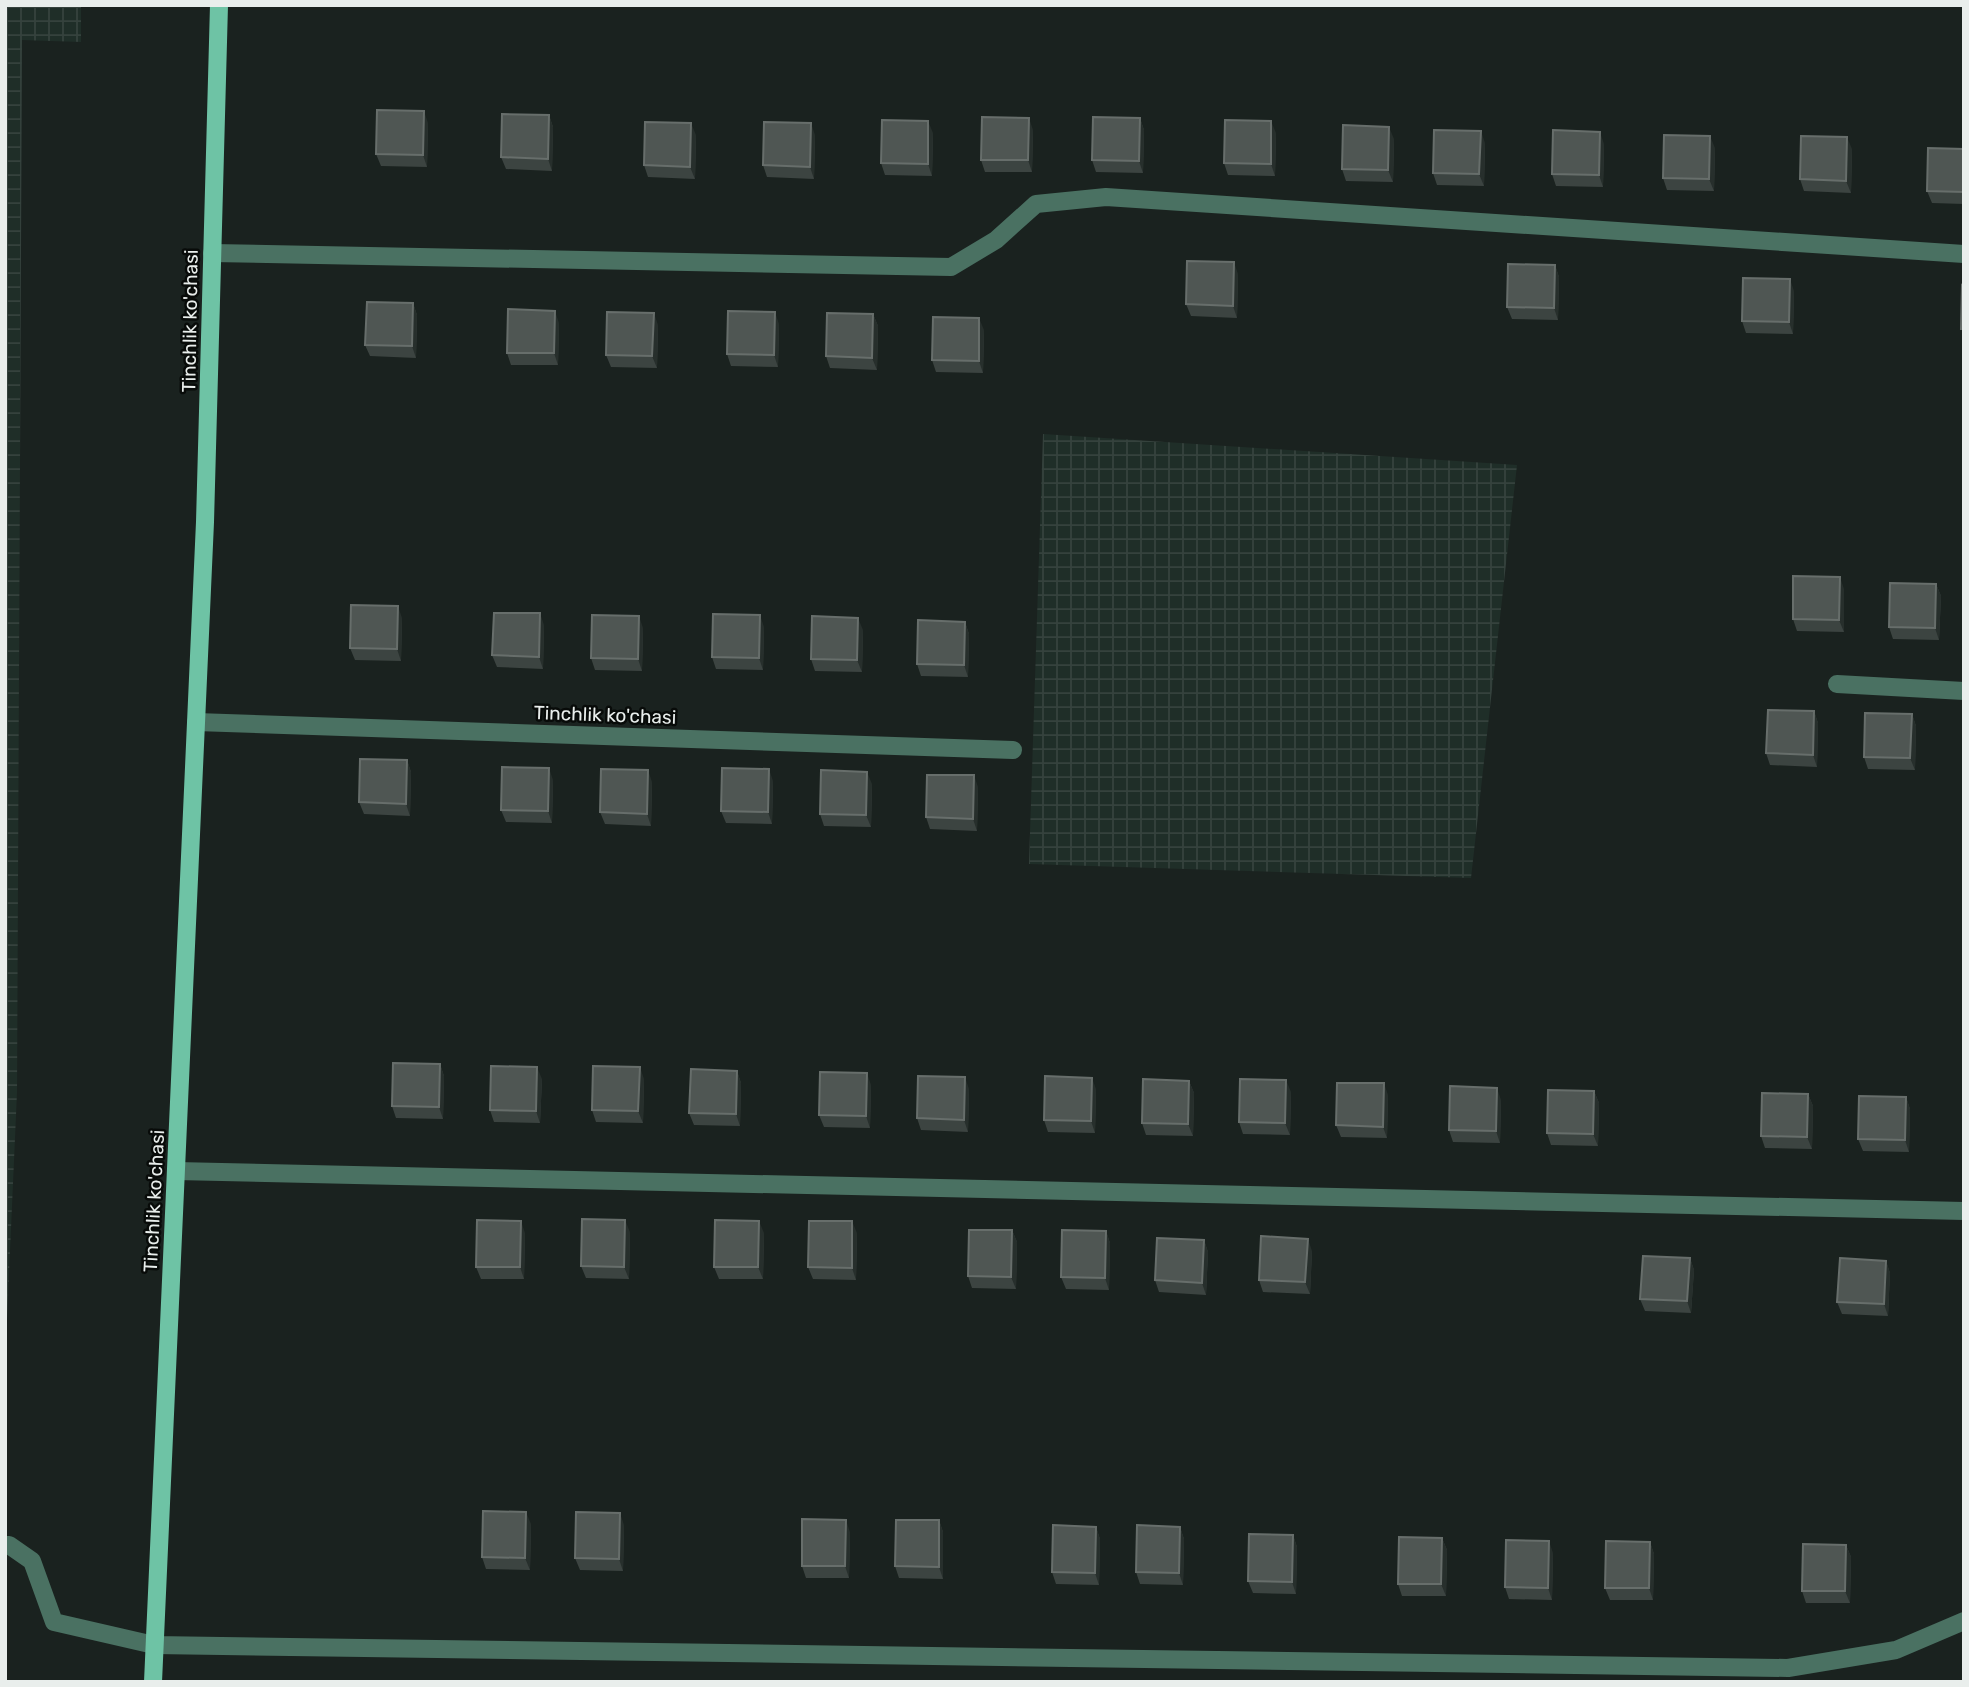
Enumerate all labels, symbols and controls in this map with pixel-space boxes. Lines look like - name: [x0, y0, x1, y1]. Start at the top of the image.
- street label: Tinchlik ko'chasi: [177, 249, 203, 393]
- street label: Tinchlik ko'chasi: [533, 701, 677, 729]
- street label: Tinchlik ko'chasi: [139, 1129, 169, 1273]

